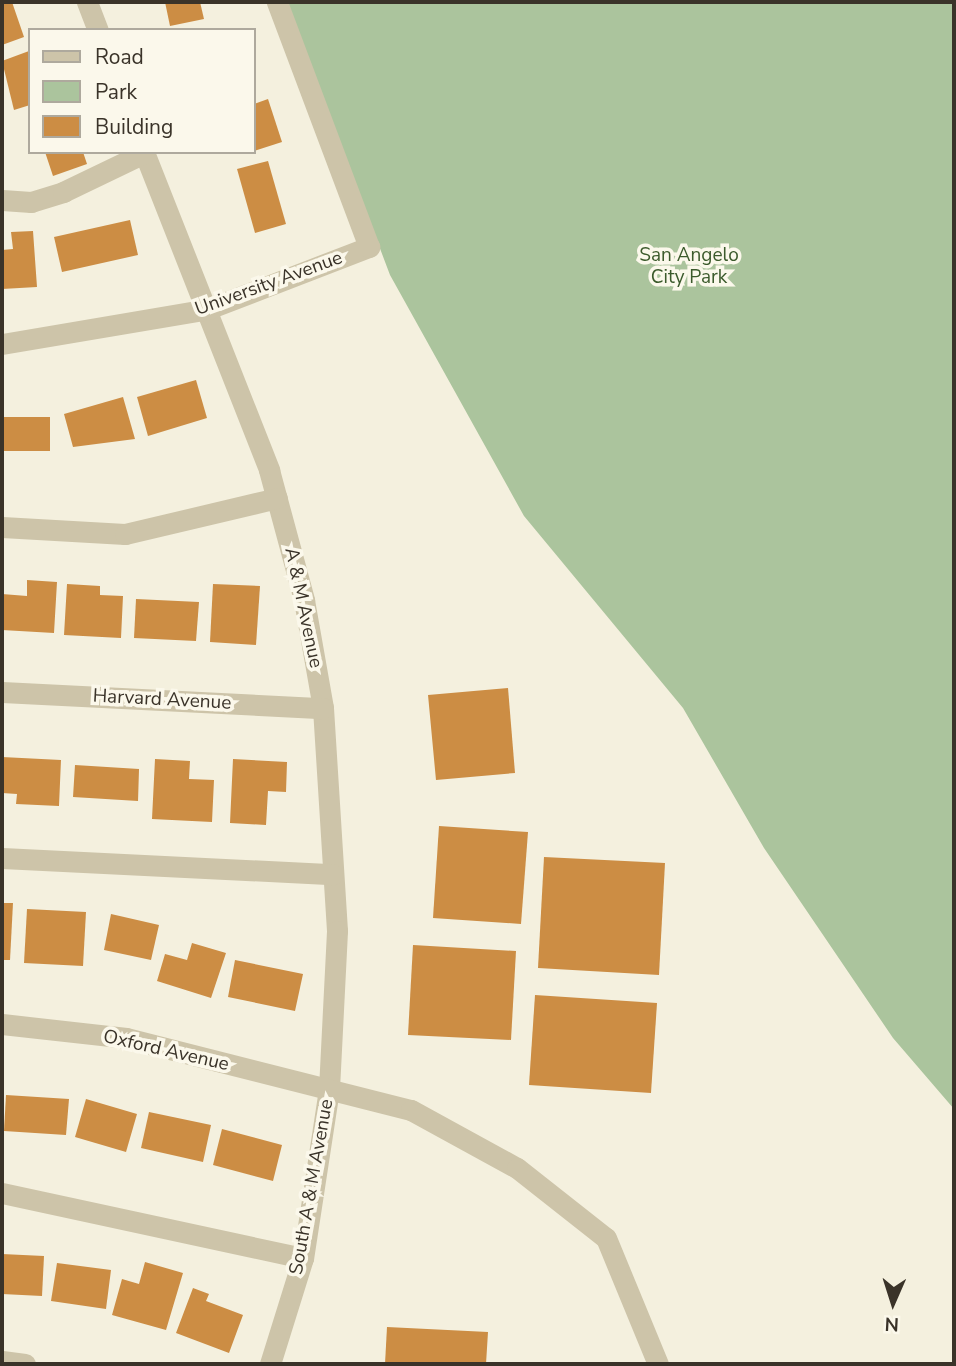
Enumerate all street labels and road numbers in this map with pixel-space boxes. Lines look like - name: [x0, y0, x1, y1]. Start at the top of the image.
- street label: University Avenue: [192, 247, 346, 321]
- street label: A & M Avenue: [279, 546, 327, 670]
- street label: Harvard Avenue: [92, 685, 232, 715]
- street label: Oxford Avenue: [101, 1025, 231, 1077]
- street label: South A & M Avenue: [285, 1097, 339, 1277]

